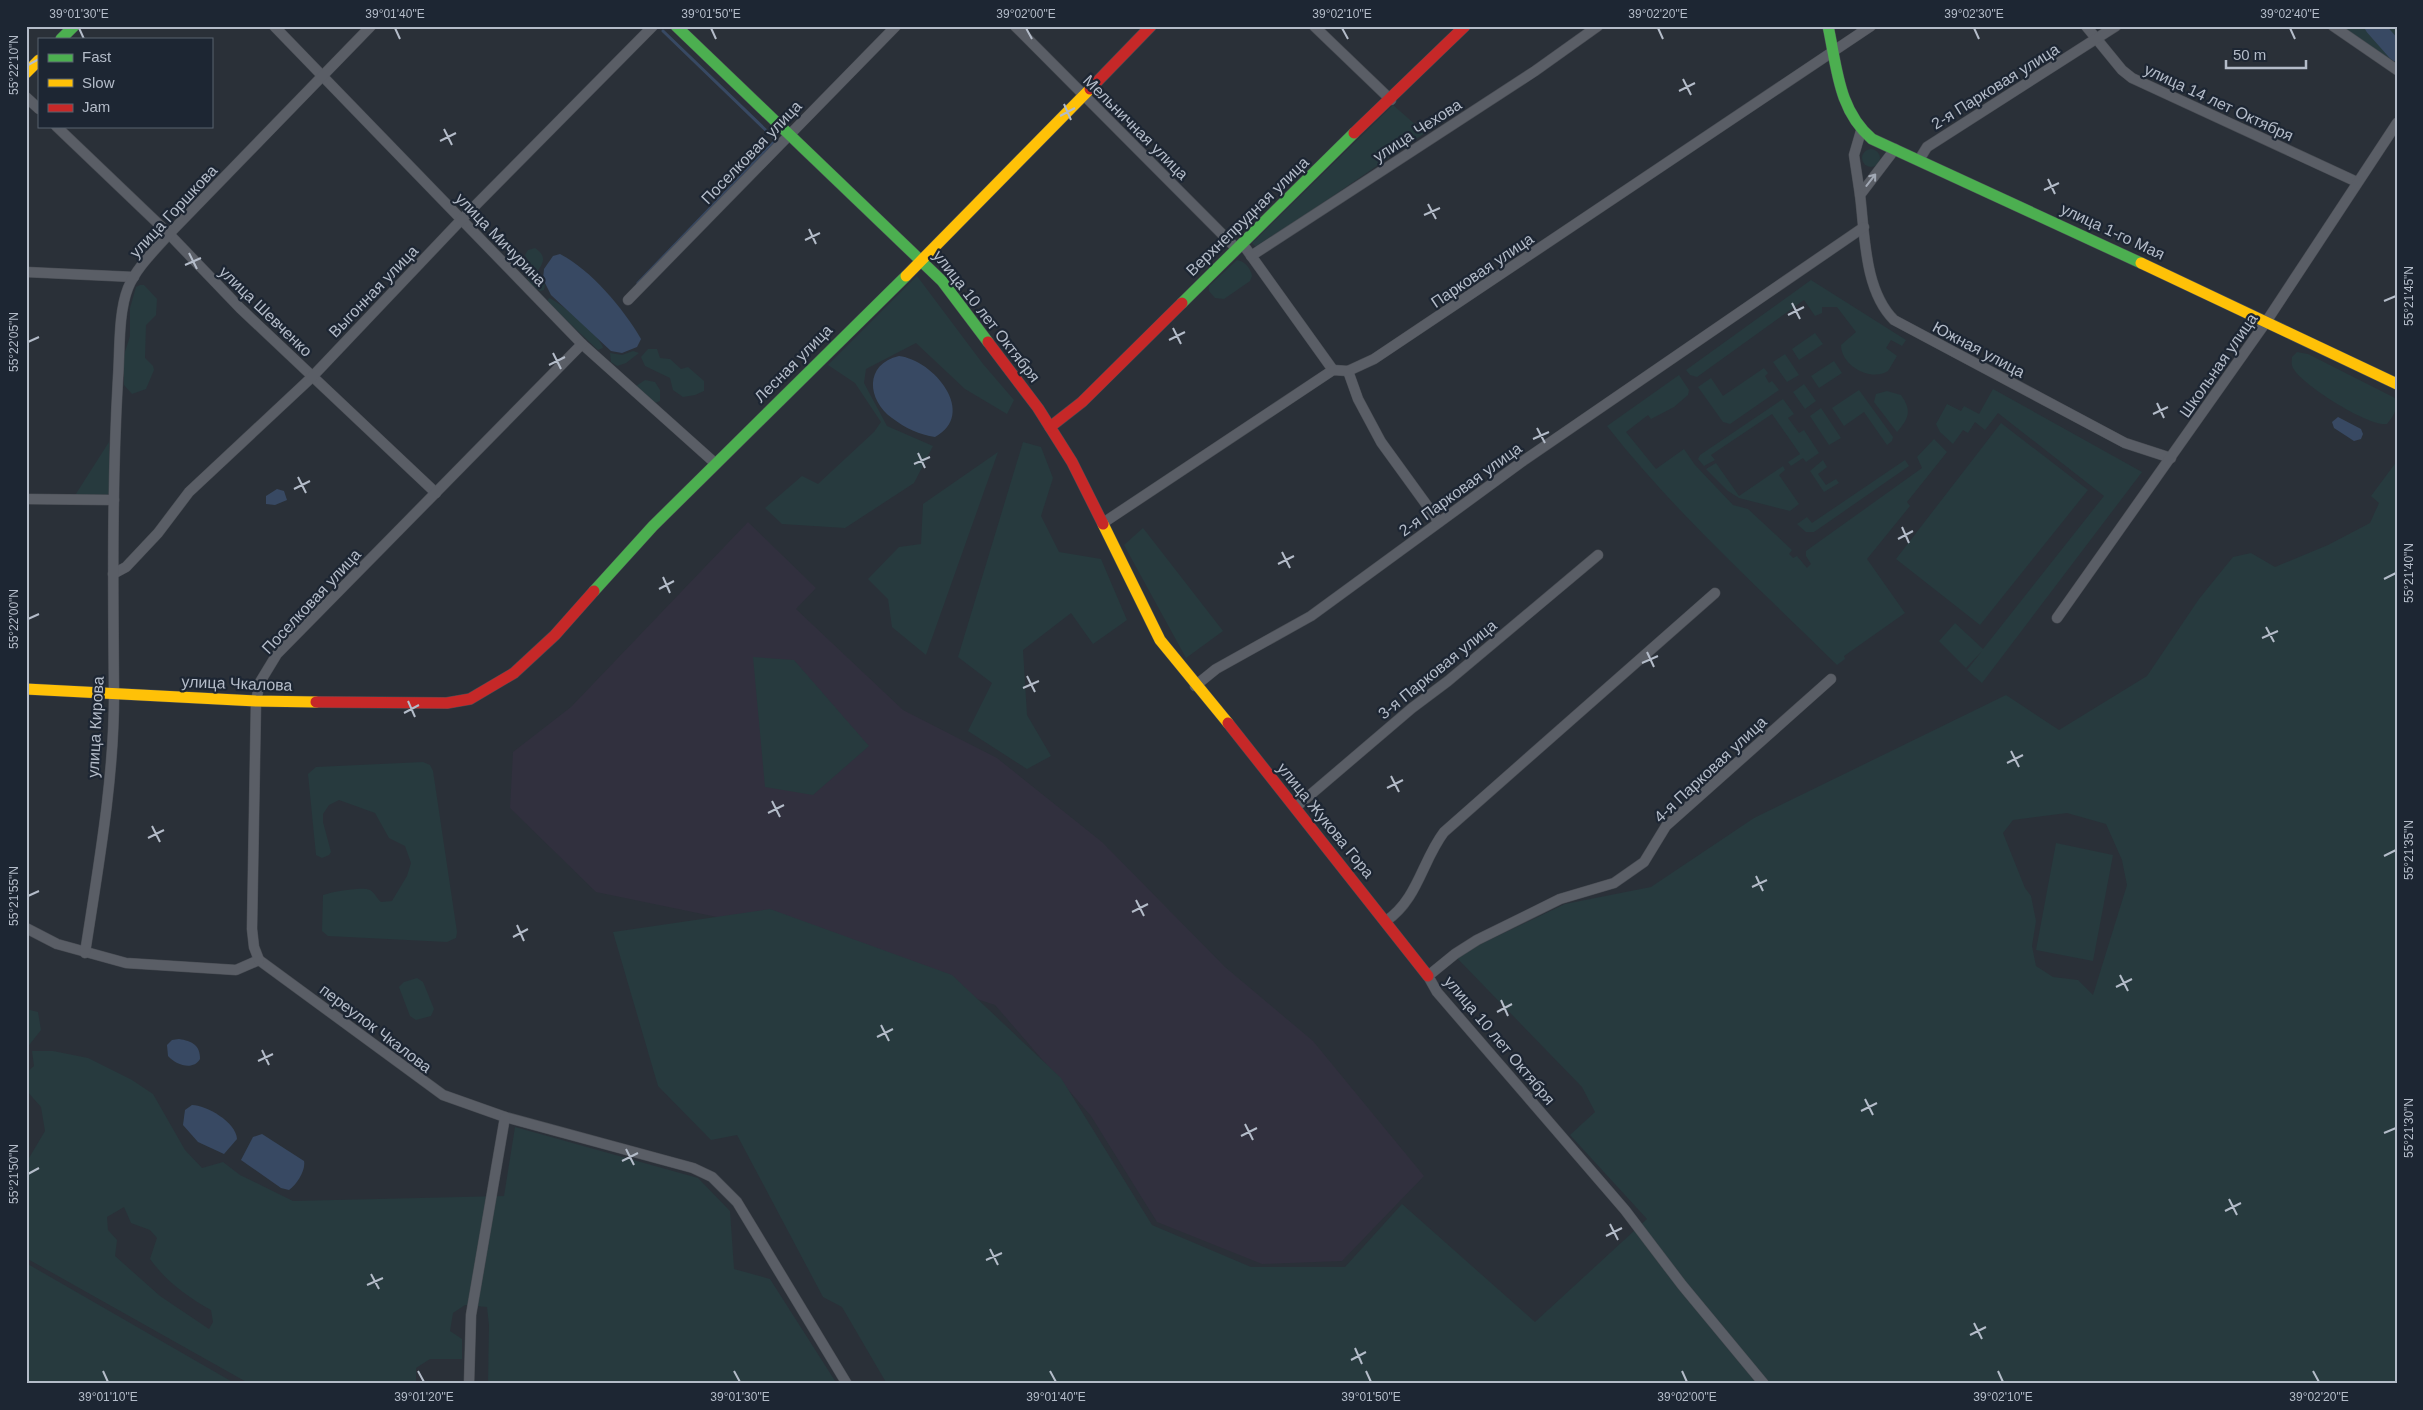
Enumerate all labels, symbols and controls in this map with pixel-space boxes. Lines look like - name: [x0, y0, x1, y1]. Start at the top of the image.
- text: 39°01'30"E: [49, 7, 109, 21]
- text: 39°01'40"E: [365, 7, 425, 21]
- text: 39°01'50"E: [681, 7, 741, 21]
- text: 39°02'00"E: [996, 7, 1056, 21]
- text: 39°02'10"E: [1312, 7, 1372, 21]
- text: 39°02'20"E: [1628, 7, 1688, 21]
- text: 39°02'30"E: [1944, 7, 2004, 21]
- text: 39°02'40"E: [2260, 7, 2320, 21]
- text: 55°22'10"N: [7, 35, 21, 95]
- legend: [38, 38, 212, 128]
- scale bar: [2226, 38, 2306, 70]
- street label: 2-я Парковая улица: [1928, 40, 2062, 133]
- text: 50 m: [2233, 46, 2266, 63]
- text: Fast: [82, 48, 112, 65]
- street label: улица 14 лет Октября: [2142, 60, 2296, 144]
- street label: Мельничная улица: [1080, 72, 1191, 183]
- text: Slow: [82, 74, 115, 91]
- street label: улица Чехова: [1370, 96, 1465, 165]
- street label: Поселковая улица: [698, 97, 805, 207]
- text: Jam: [82, 98, 110, 115]
- street label: Верхнепрудная улица: [1183, 154, 1312, 279]
- street label: улица Горшкова: [126, 162, 221, 261]
- one-way arrow: [1866, 173, 1876, 187]
- street label: улица Мичурина: [452, 189, 549, 289]
- street label: улица 1-го Мая: [2058, 200, 2167, 263]
- street label: Парковая улица: [1428, 230, 1537, 311]
- street label: Выгонная улица: [325, 242, 421, 340]
- street label: улица 10 лет Октября: [930, 247, 1043, 385]
- street label: улица Шевченко: [216, 263, 315, 360]
- text: 55°21'45"N: [2402, 266, 2416, 326]
- street label: Школьная улица: [2176, 310, 2261, 420]
- text: 55°22'05"N: [7, 312, 21, 372]
- street label: Южная улица: [1930, 318, 2028, 381]
- street label: Лесная улица: [751, 321, 836, 406]
- street label: 2-я Парковая улица: [1396, 439, 1525, 539]
- text: 55°21'40"N: [2402, 543, 2416, 603]
- street label: Поселковая улица: [259, 546, 364, 657]
- text: 55°22'00"N: [7, 589, 21, 649]
- street label: 3-я Парковая улица: [1375, 616, 1500, 722]
- street label: улица Чкалова: [181, 673, 293, 694]
- street label: улица Кирова: [84, 676, 107, 778]
- street label: 4-я Парковая улица: [1651, 713, 1770, 826]
- street label: улица Жукова Гора: [1274, 759, 1377, 881]
- text: 55°21'35"N: [2402, 820, 2416, 880]
- text: 55°21'55"N: [7, 866, 21, 926]
- street label: улица 10 лет Октября: [1441, 973, 1558, 1108]
- street label: переулок Чкалова: [317, 981, 435, 1076]
- text: 55°21'30"N: [2402, 1098, 2416, 1158]
- text: 55°21'50"N: [7, 1144, 21, 1204]
- text: 39°01'10"E: [78, 1390, 138, 1404]
- text: 39°01'20"E: [394, 1390, 454, 1404]
- text: 39°01'30"E: [710, 1390, 770, 1404]
- text: 39°01'40"E: [1026, 1390, 1086, 1404]
- text: 39°01'50"E: [1341, 1390, 1401, 1404]
- text: 39°02'00"E: [1657, 1390, 1717, 1404]
- text: 39°02'10"E: [1973, 1390, 2033, 1404]
- text: 39°02'20"E: [2289, 1390, 2349, 1404]

